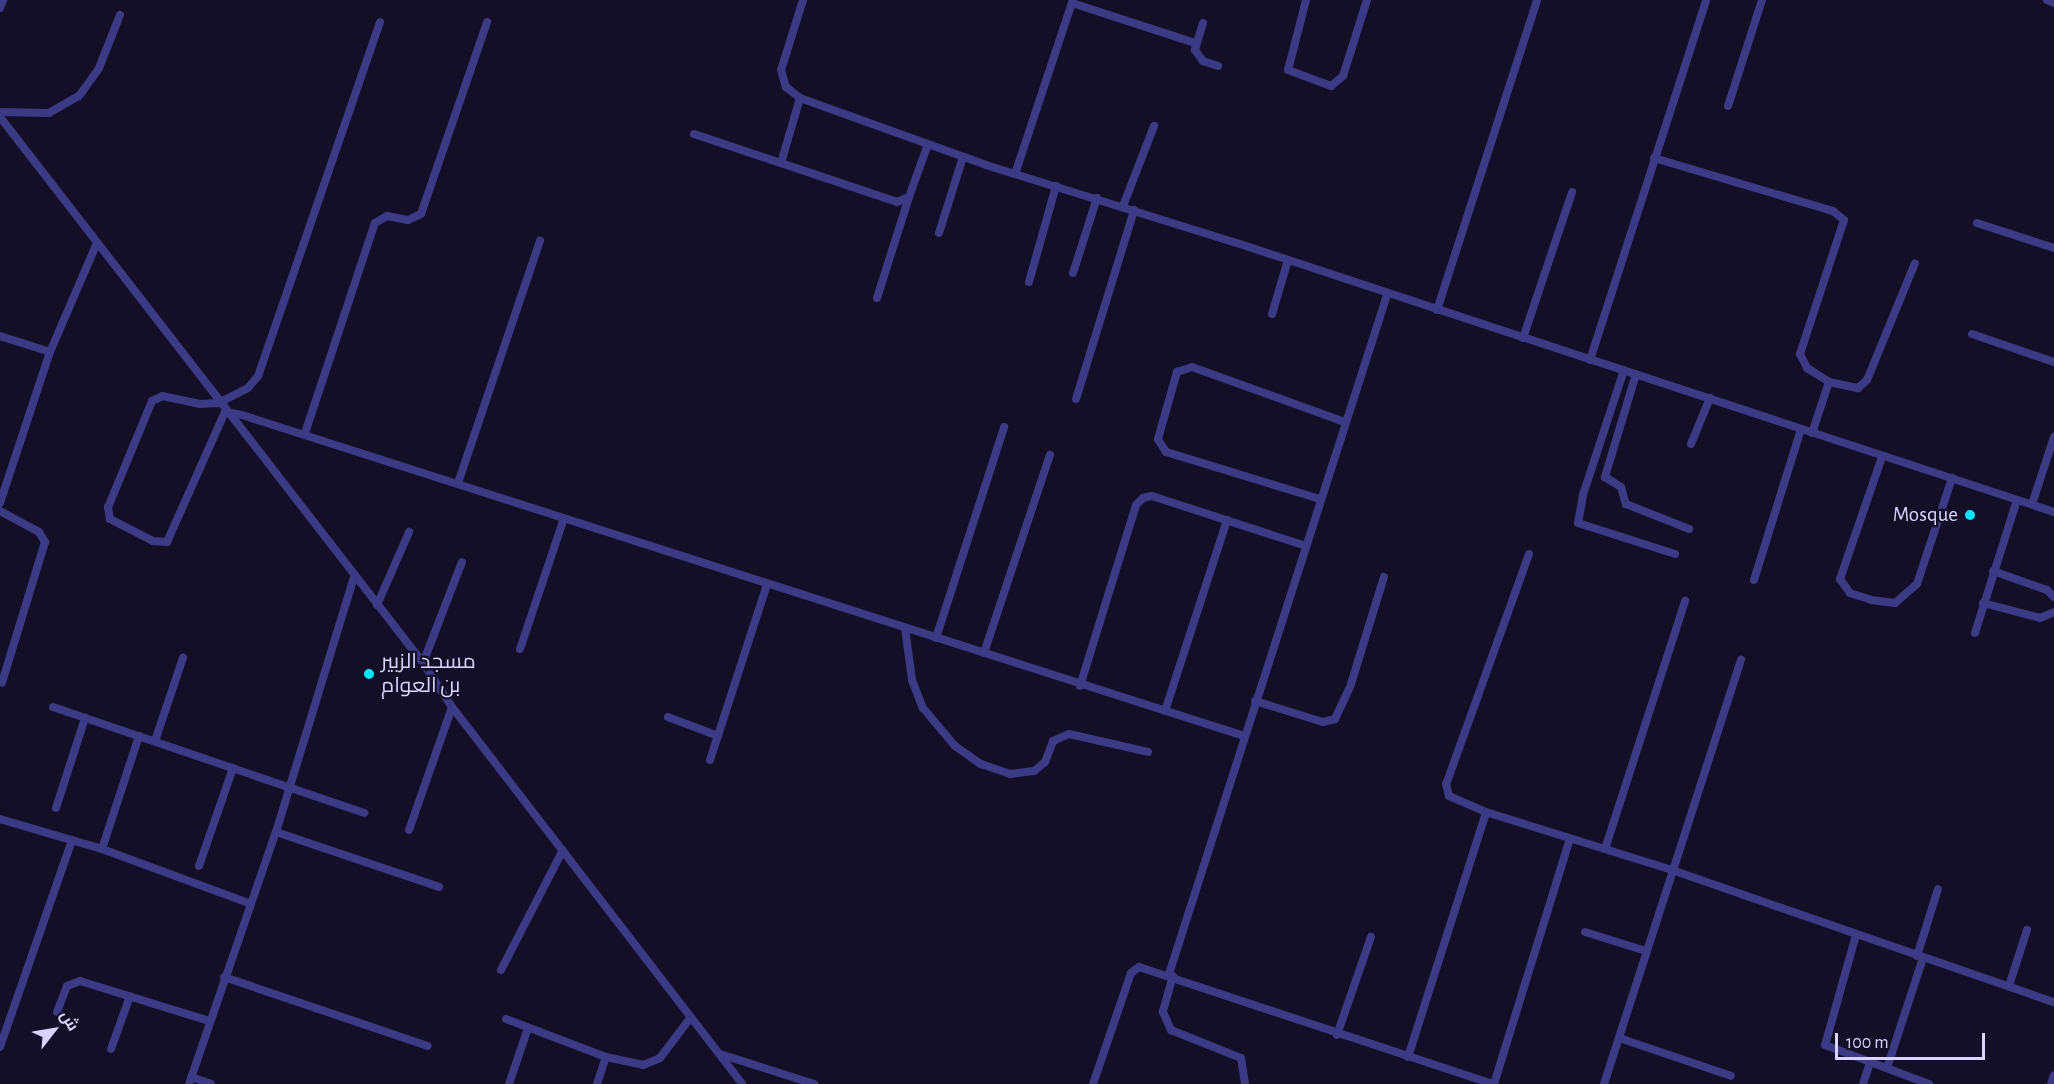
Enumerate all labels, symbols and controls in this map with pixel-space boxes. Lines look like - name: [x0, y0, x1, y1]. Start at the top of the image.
- place label: Mosque: [1893, 502, 1958, 528]
- marker: Mosque: [1963, 508, 1977, 522]
- place label: مسجد الزبير بن العوام: [381, 649, 476, 699]
- marker: مسجد الزبير بن العوام: [362, 667, 376, 681]
- north arrow: [24, 1000, 84, 1060]
- text: ش: [57, 1008, 82, 1034]
- scale bar: [1838, 1021, 1988, 1059]
- text: 100 m: [1846, 1034, 1889, 1052]

